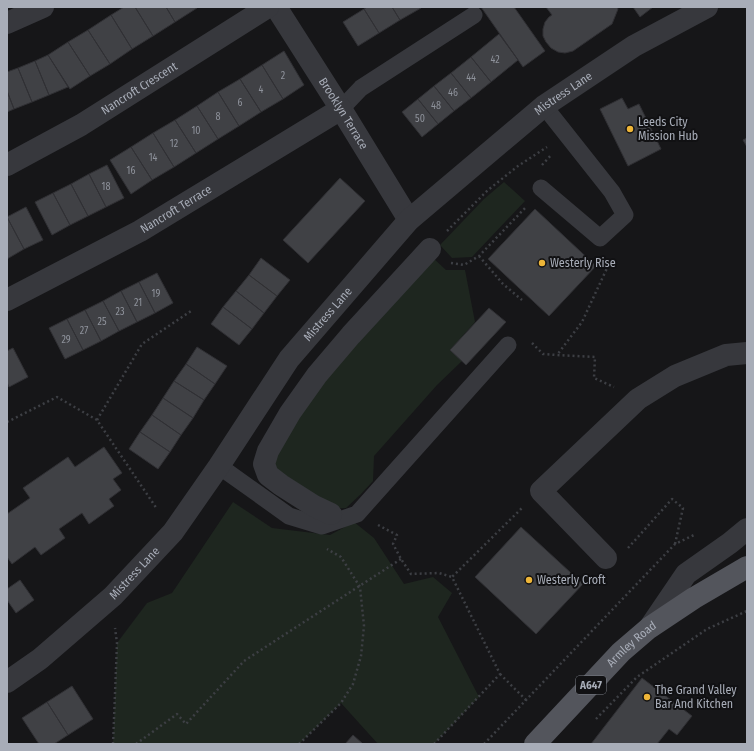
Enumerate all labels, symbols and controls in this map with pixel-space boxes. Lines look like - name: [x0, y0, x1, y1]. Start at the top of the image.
- house number: 42: [490, 54, 500, 66]
- street label: Nancroft Crescent: [99, 59, 180, 117]
- street label: Mistress Lane: [532, 69, 595, 118]
- house number: 2: [281, 70, 286, 82]
- house number: 44: [466, 72, 476, 84]
- street label: Brooklyn Terrace: [316, 75, 371, 152]
- house number: 4: [259, 84, 264, 96]
- house number: 46: [448, 87, 458, 99]
- house number: 6: [238, 97, 243, 109]
- house number: 48: [431, 100, 441, 112]
- house number: 8: [216, 111, 221, 123]
- house number: 50: [415, 113, 425, 125]
- place label: Leeds City Mission Hub: [638, 115, 698, 143]
- marker: Leeds City Mission Hub: [625, 124, 635, 134]
- house number: 10: [191, 125, 201, 137]
- house number: 12: [170, 138, 179, 150]
- house number: 14: [149, 152, 158, 164]
- house number: 16: [127, 165, 135, 177]
- house number: 18: [102, 181, 110, 193]
- street label: Nancroft Terrace: [138, 182, 214, 236]
- place label: Westerly Rise: [550, 256, 616, 270]
- marker: Westerly Rise: [537, 258, 547, 268]
- street label: Mistress Lane: [301, 284, 355, 344]
- house number: 19: [152, 288, 161, 300]
- house number: 21: [134, 297, 142, 309]
- house number: 23: [116, 306, 125, 318]
- house number: 25: [98, 316, 107, 328]
- house number: 27: [80, 325, 88, 337]
- house number: 29: [61, 334, 71, 346]
- street label: Mistress Lane: [106, 544, 162, 602]
- place label: Westerly Croft: [537, 573, 606, 587]
- marker: Westerly Croft: [524, 575, 534, 585]
- street label: Armley Road: [604, 618, 659, 670]
- road number: A647: [576, 676, 606, 694]
- place label: The Grand Valley Bar And Kitchen: [655, 683, 737, 711]
- marker: The Grand Valley Bar And Kitchen: [642, 692, 652, 702]

